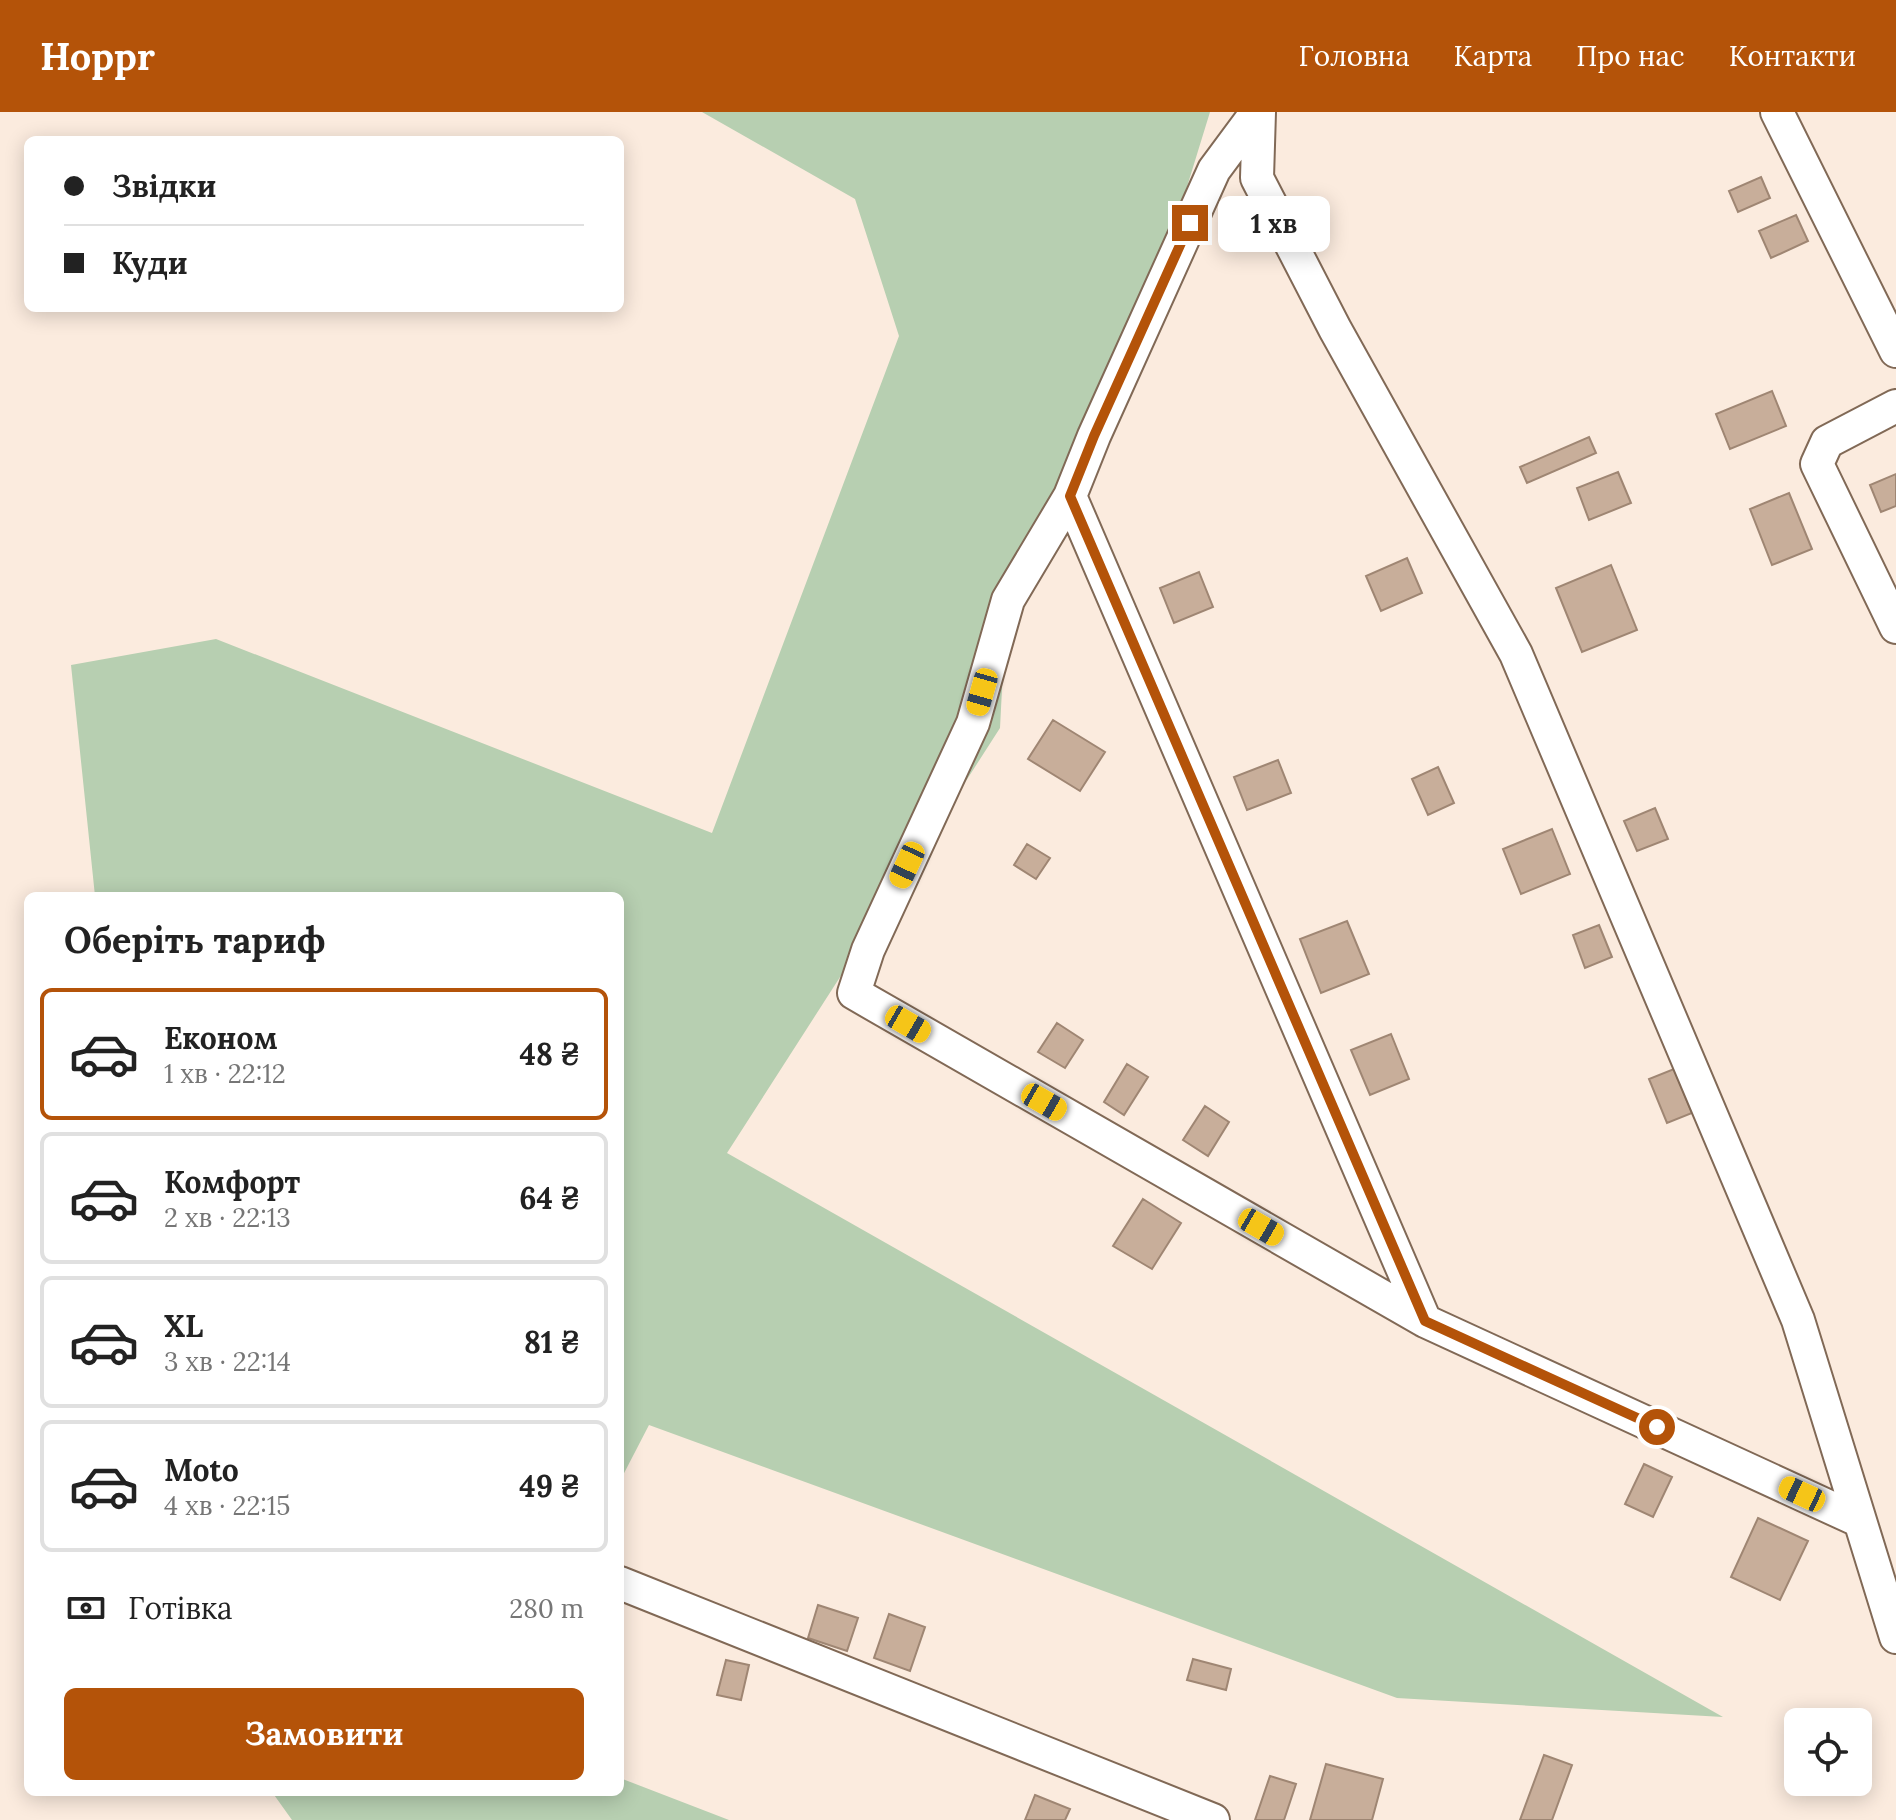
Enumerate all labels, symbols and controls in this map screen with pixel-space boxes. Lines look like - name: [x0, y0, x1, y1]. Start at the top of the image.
- text: Hoppr: [40, 32, 155, 80]
- text: Головна: [1298, 38, 1410, 74]
- text: Карта: [1454, 38, 1532, 74]
- text: Про нас: [1576, 38, 1685, 74]
- text: Контакти: [1729, 38, 1856, 74]
- text: Звідки: [112, 167, 216, 205]
- callout: 1 хв: [1218, 195, 1330, 251]
- route end: [1172, 205, 1208, 241]
- text: 1 хв: [1251, 207, 1297, 240]
- text: Куди: [112, 244, 188, 282]
- car: [964, 666, 1000, 718]
- car: [886, 838, 928, 892]
- text: Оберіть тариф: [64, 917, 325, 963]
- car: [881, 1002, 935, 1046]
- icon: car: [68, 1018, 140, 1090]
- text: Економ: [164, 1019, 278, 1057]
- text: 48 ₴: [519, 1035, 580, 1073]
- text: 1 хв · 22:12: [164, 1057, 286, 1090]
- car: [1017, 1080, 1071, 1124]
- icon: car: [68, 1162, 140, 1234]
- text: Комфорт: [164, 1163, 300, 1201]
- text: 64 ₴: [519, 1179, 580, 1217]
- text: 2 хв · 22:13: [164, 1201, 291, 1234]
- car: [1234, 1205, 1288, 1249]
- icon: car: [68, 1306, 140, 1378]
- text: XL: [164, 1307, 203, 1345]
- text: 81 ₴: [524, 1323, 580, 1361]
- text: 3 хв · 22:14: [164, 1345, 291, 1378]
- route start: [1639, 1409, 1675, 1445]
- icon: car: [68, 1450, 140, 1522]
- text: Moto: [164, 1451, 239, 1489]
- text: 49 ₴: [519, 1467, 580, 1505]
- car: [1775, 1473, 1829, 1515]
- text: 4 хв · 22:15: [164, 1489, 291, 1522]
- icon: cash: [64, 1586, 108, 1630]
- text: Готівка: [128, 1589, 233, 1627]
- text: 280 m: [509, 1592, 584, 1625]
- button: Замовити: [64, 1688, 584, 1780]
- map controls: [1784, 1708, 1872, 1796]
- button: locate: [1784, 1708, 1872, 1796]

